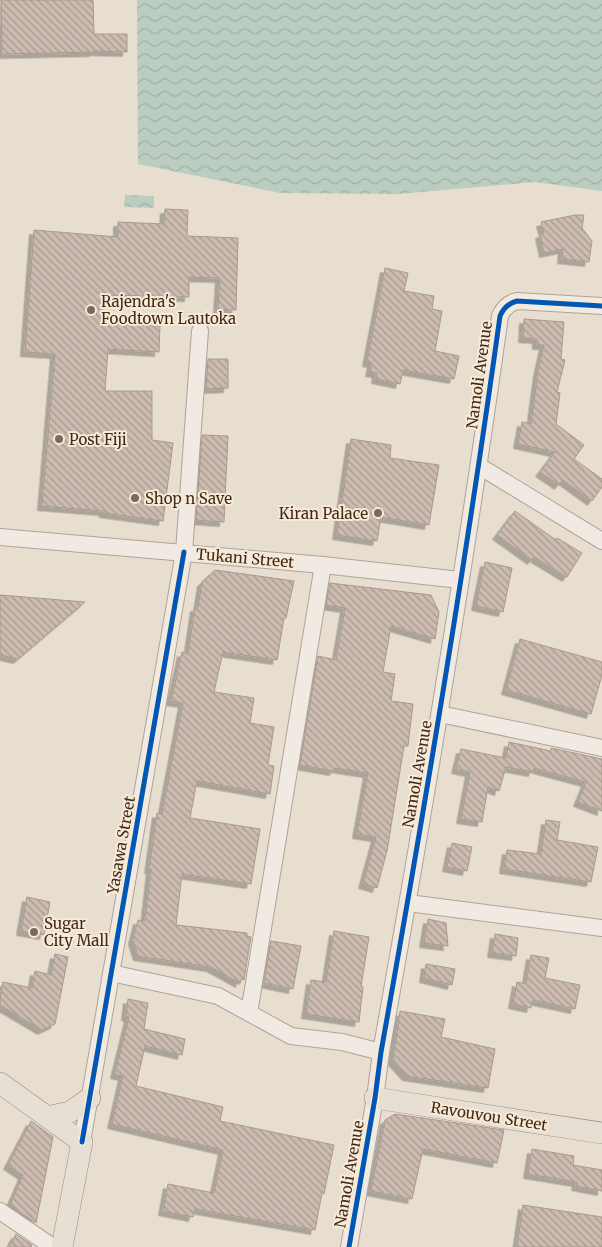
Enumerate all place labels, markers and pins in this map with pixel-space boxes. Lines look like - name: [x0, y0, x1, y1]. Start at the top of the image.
- place label: Rajendra's Foodtown Lautoka: [101, 292, 236, 328]
- marker: Rajendra's Foodtown Lautoka: [85, 304, 97, 316]
- place label: Post Fiji: [69, 430, 127, 449]
- marker: Post Fiji: [53, 433, 65, 445]
- place label: Shop n Save: [145, 489, 232, 508]
- marker: Shop n Save: [129, 492, 141, 504]
- place label: Kiran Palace: [279, 504, 368, 523]
- marker: Kiran Palace: [372, 507, 384, 519]
- place label: Sugar City Mall: [44, 914, 109, 950]
- marker: Sugar City Mall: [28, 926, 40, 938]

